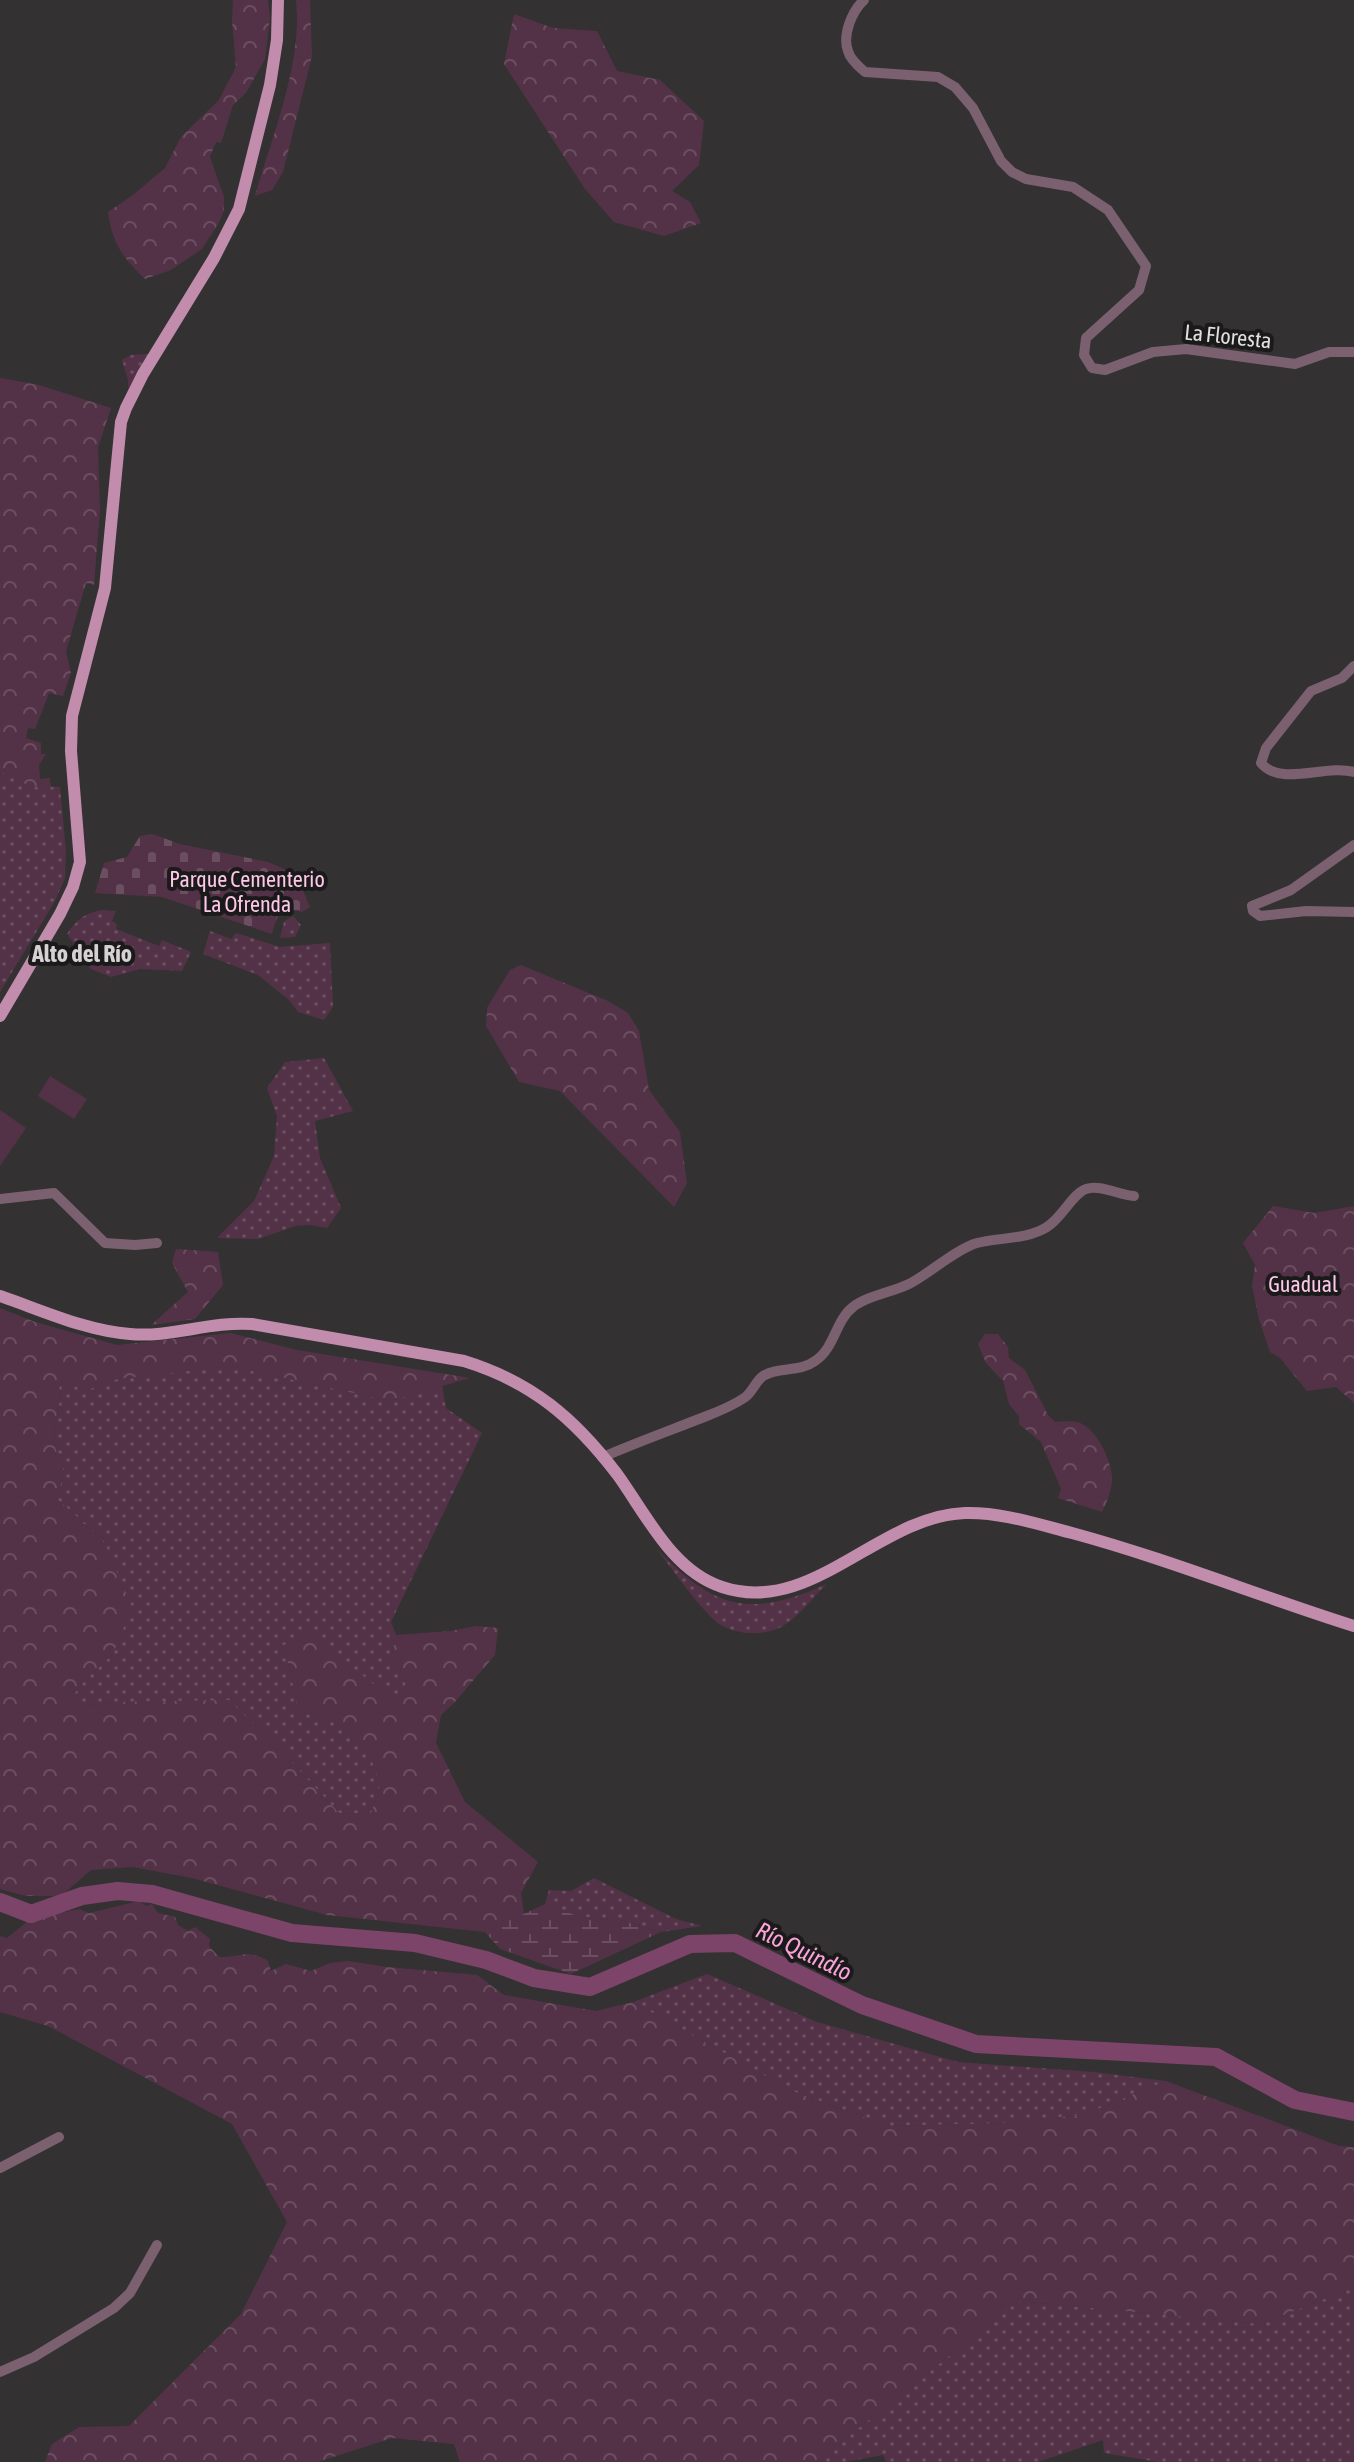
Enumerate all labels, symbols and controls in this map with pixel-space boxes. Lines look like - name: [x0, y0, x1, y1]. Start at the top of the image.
- street label: La Floresta: [1183, 319, 1273, 353]
- park label: Parque Cementerio La Ofrenda: [169, 866, 325, 917]
- district label: Alto del Río: [31, 940, 132, 967]
- park label: Guadual: [1268, 1271, 1338, 1297]
- water label: Río Quindío: [752, 1916, 856, 1986]

